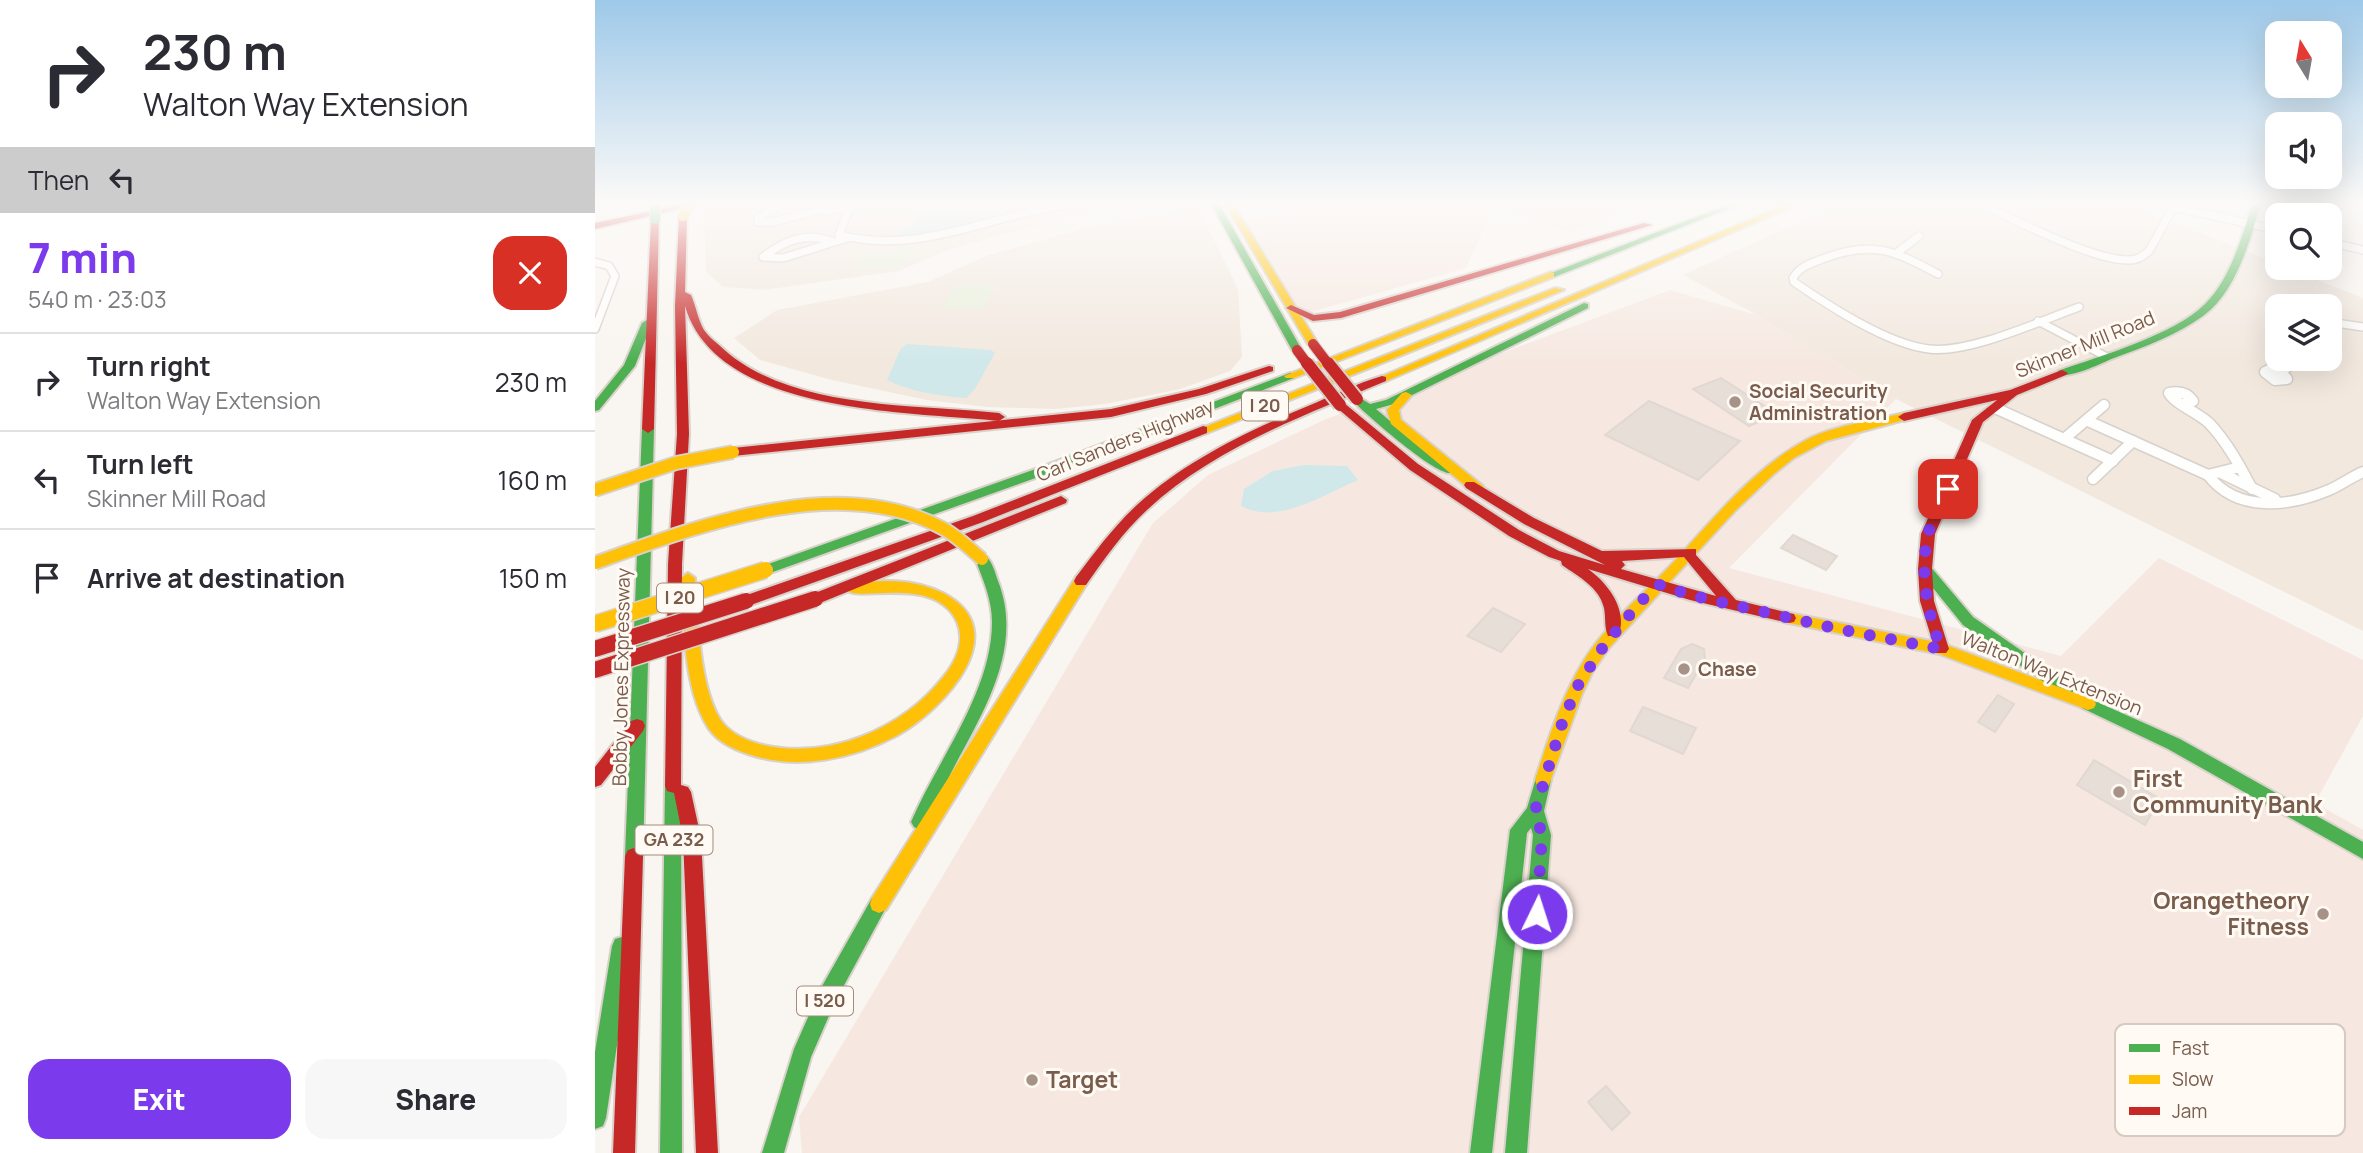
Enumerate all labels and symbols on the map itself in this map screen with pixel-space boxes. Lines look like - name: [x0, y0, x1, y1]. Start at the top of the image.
- north arrow: [2265, 21, 2341, 98]
- street label: Skinner Mill Road: [2012, 304, 2158, 384]
- place label: Social Security Administration: [1749, 378, 1888, 426]
- street label: Carl Sanders Highway: [1032, 392, 1218, 488]
- road number: I 20: [1242, 392, 1288, 420]
- marker: Social Security Administration: [1727, 394, 1743, 410]
- pin: [1918, 459, 1978, 519]
- street label: Bobby Jones Expressway: [606, 568, 636, 786]
- road number: I 20: [657, 584, 703, 612]
- street label: Walton Way Extension: [1958, 625, 2146, 721]
- place label: Chase: [1698, 656, 1757, 682]
- marker: Chase: [1676, 661, 1692, 677]
- place label: First Community Bank: [2133, 762, 2323, 820]
- marker: First Community Bank: [2111, 784, 2127, 800]
- road number: GA 232: [636, 826, 713, 854]
- position arrow: [1500, 877, 1574, 951]
- place label: Orangetheory Fitness: [2153, 884, 2309, 942]
- marker: Orangetheory Fitness: [2315, 906, 2331, 922]
- road number: I 520: [797, 986, 853, 1016]
- legend: [2115, 1024, 2345, 1136]
- text: Fast: [2172, 1035, 2209, 1061]
- place label: Target: [1046, 1063, 1118, 1095]
- text: Slow: [2172, 1066, 2214, 1092]
- marker: Target: [1024, 1072, 1040, 1088]
- text: Jam: [2172, 1098, 2207, 1124]

